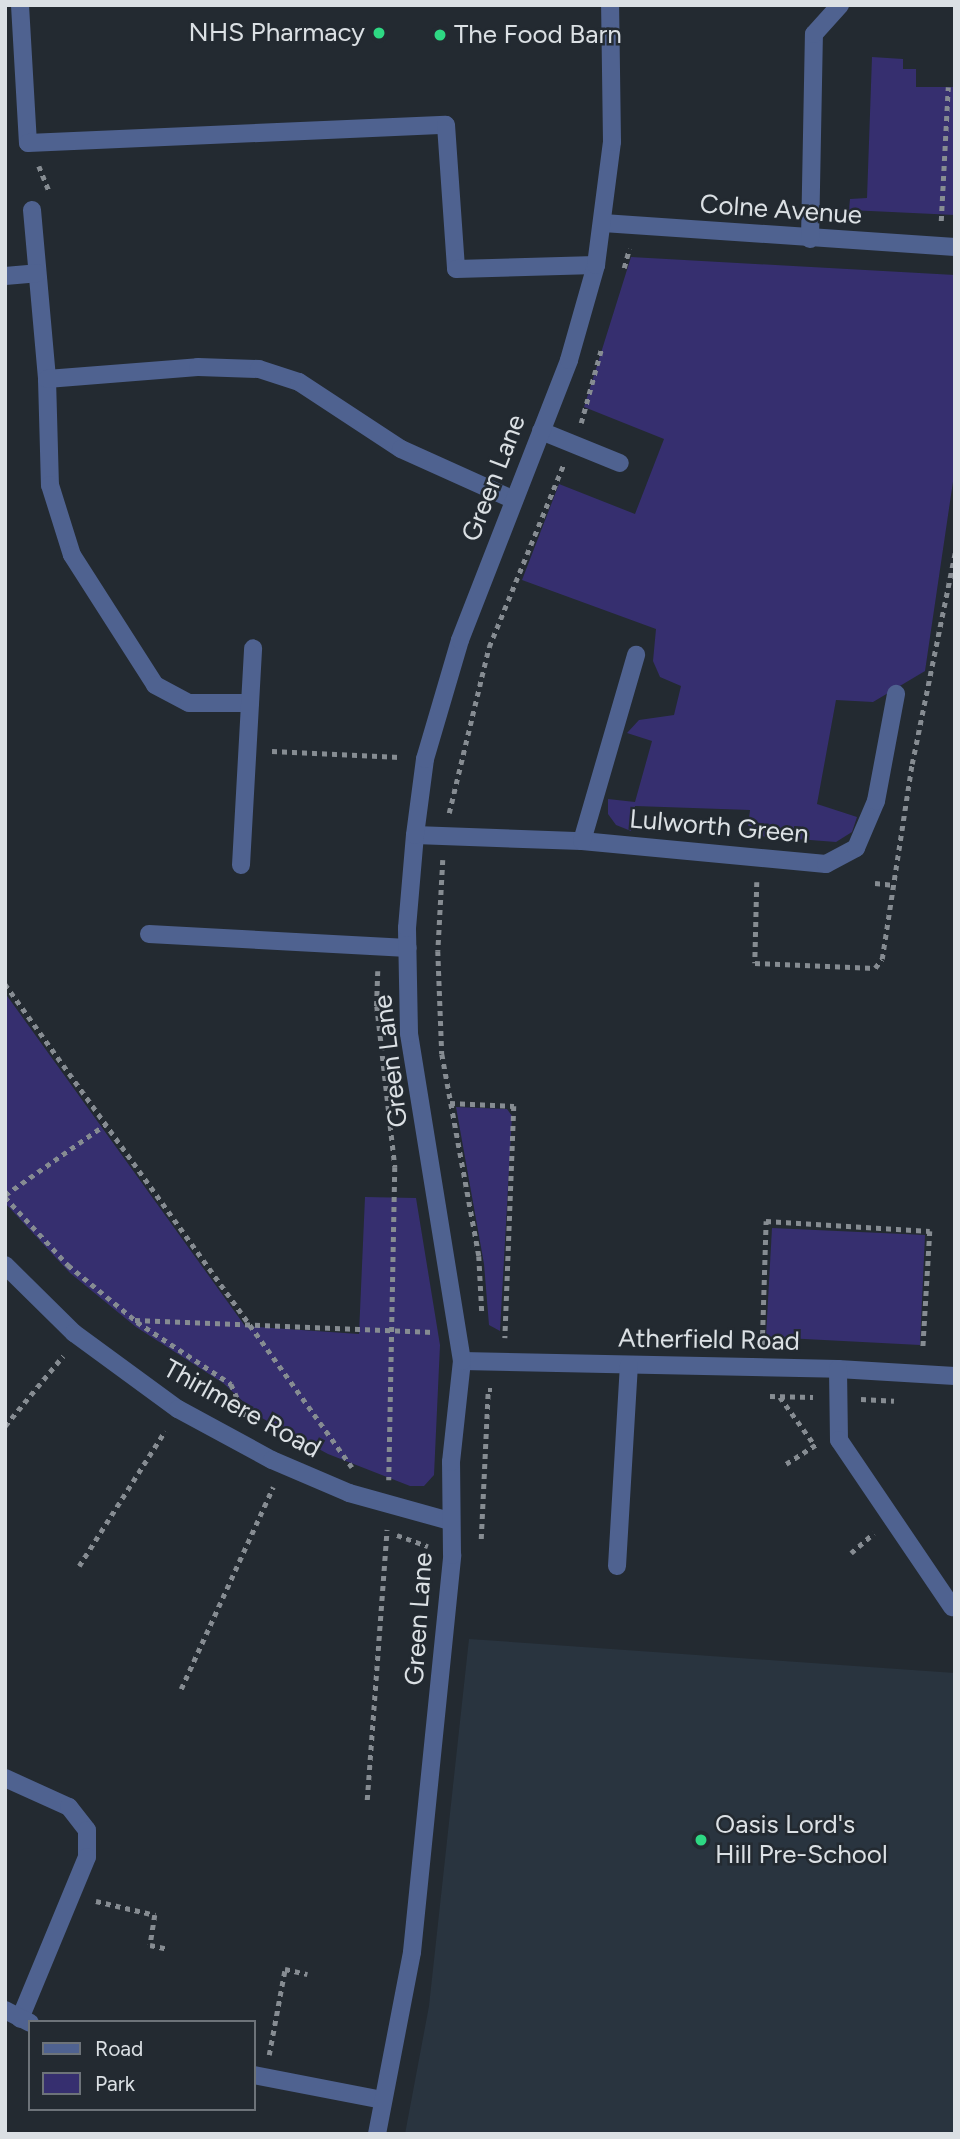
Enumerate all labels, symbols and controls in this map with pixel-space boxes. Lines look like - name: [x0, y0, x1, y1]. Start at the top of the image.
- place label: NHS Pharmacy: [189, 17, 365, 49]
- place label: The Food Barn: [454, 19, 622, 51]
- marker: NHS Pharmacy: [371, 25, 387, 41]
- marker: The Food Barn: [432, 27, 448, 43]
- street label: Colne Avenue: [699, 189, 863, 231]
- street label: Green Lane: [456, 410, 532, 546]
- street label: Lulworth Green: [628, 804, 810, 850]
- street label: Green Lane: [367, 993, 415, 1129]
- street label: Atherfield Road: [618, 1323, 800, 1357]
- street label: Thirlmere Road: [158, 1353, 326, 1465]
- street label: Green Lane: [399, 1551, 439, 1687]
- place label: Oasis Lord's Hill Pre-School: [715, 1809, 888, 1870]
- marker: Oasis Lord's Hill Pre-School: [693, 1832, 709, 1848]
- legend: [28, 2020, 256, 2111]
- text: Road: [95, 2036, 143, 2061]
- text: Park: [95, 2071, 135, 2096]

